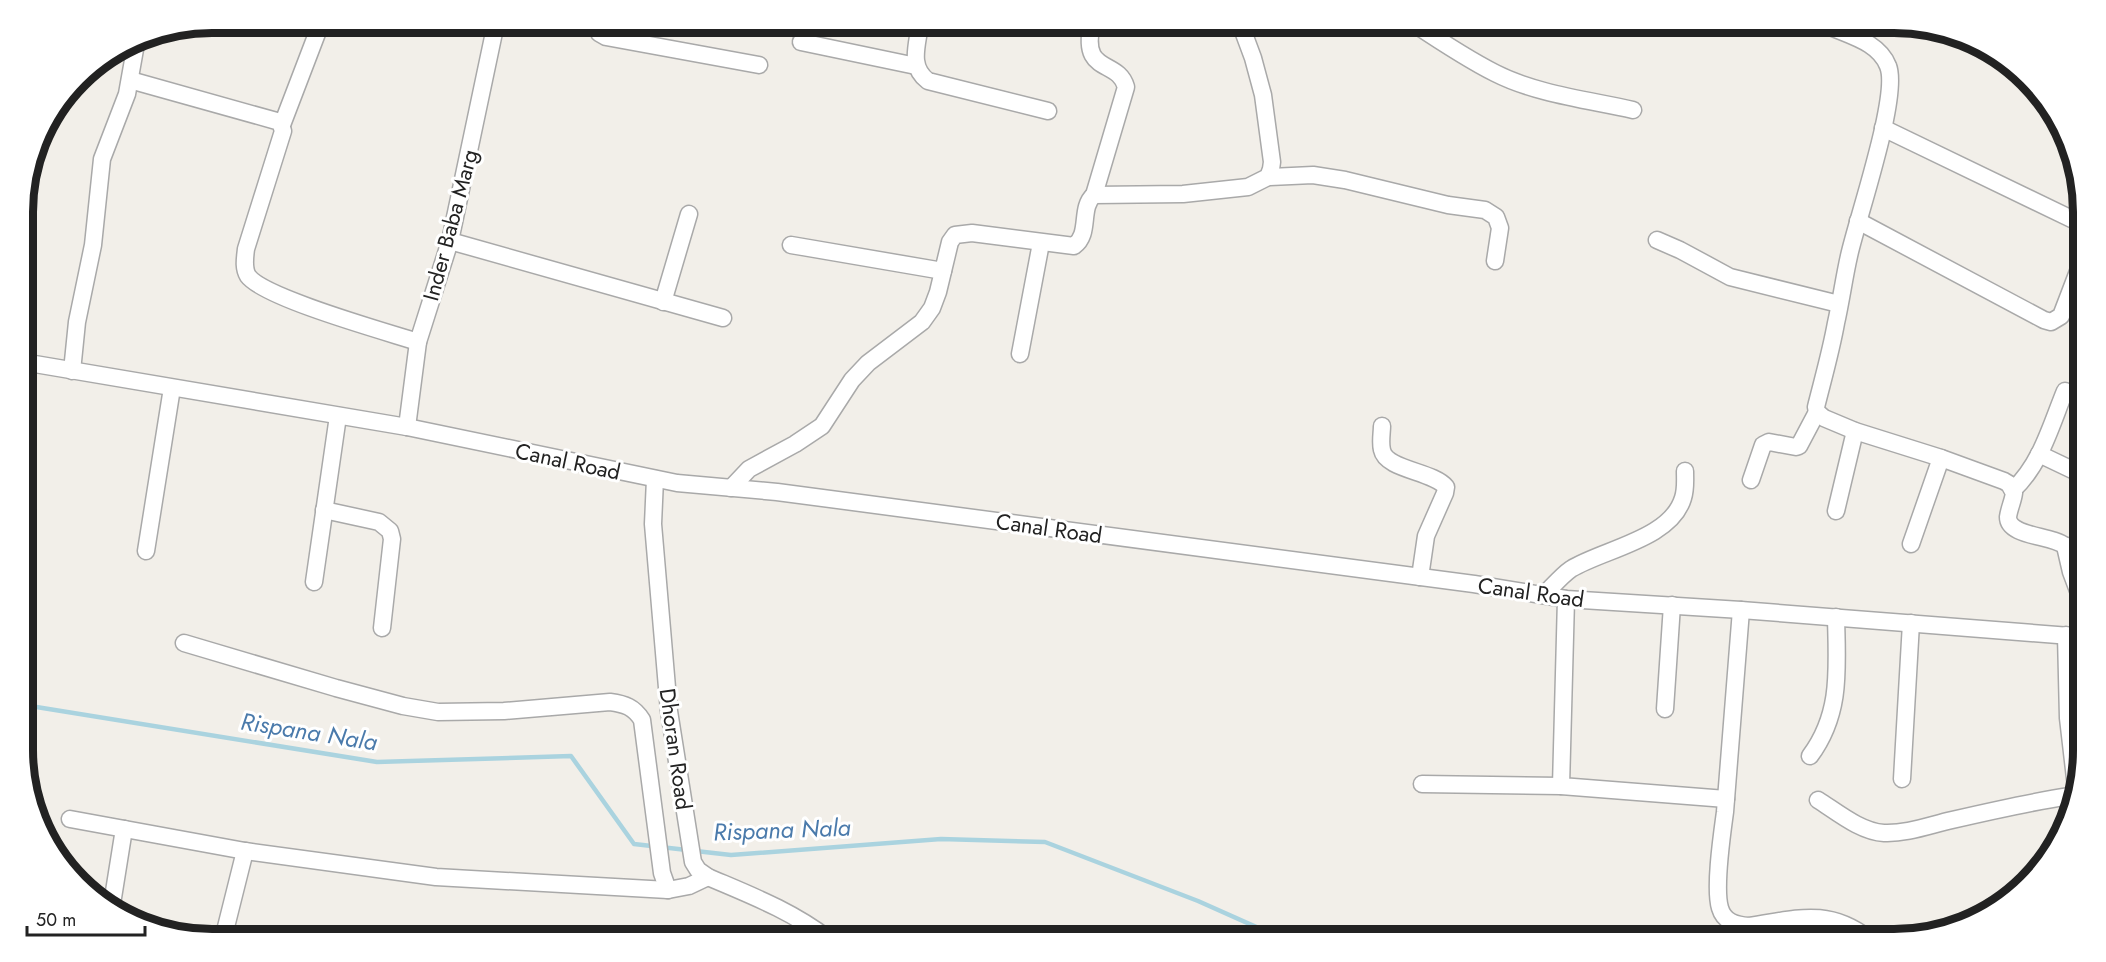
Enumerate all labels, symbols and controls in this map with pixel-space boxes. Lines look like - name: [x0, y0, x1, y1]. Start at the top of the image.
- street label: Inder Baba Marg: [414, 146, 486, 304]
- street label: Canal Road: [512, 434, 624, 488]
- street label: Canal Road: [994, 505, 1104, 551]
- street label: Canal Road: [1476, 569, 1586, 615]
- street label: Dhoran Road: [652, 686, 700, 812]
- water label: Rispana Nala: [238, 703, 380, 760]
- water label: Rispana Nala: [713, 810, 851, 849]
- scale bar: [27, 899, 146, 937]
- text: 50 m: [36, 907, 76, 933]

